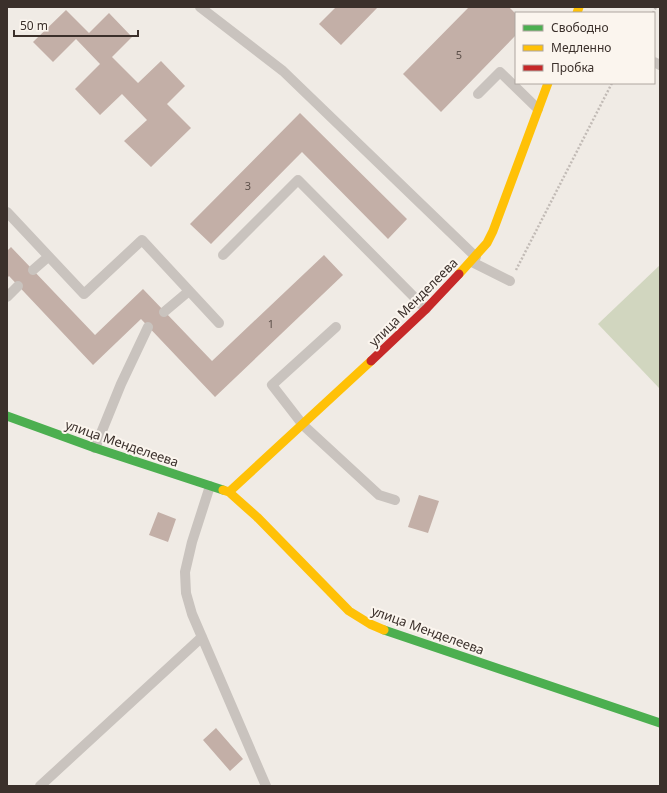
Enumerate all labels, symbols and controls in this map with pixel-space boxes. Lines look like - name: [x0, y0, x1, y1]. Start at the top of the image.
- scale bar: [14, 12, 138, 38]
- legend: [515, 12, 655, 84]
- text: 50 m: [20, 17, 48, 34]
- text: Свободно: [551, 19, 609, 36]
- text: Медленно: [551, 39, 611, 56]
- house number: 5: [456, 47, 462, 62]
- text: Пробка: [551, 59, 594, 76]
- house number: 3: [245, 178, 251, 193]
- street label: улица Менделеева: [365, 254, 461, 350]
- house number: 1: [268, 316, 274, 331]
- street label: улица Менделеева: [63, 415, 181, 471]
- street label: улица Менделеева: [369, 601, 487, 659]

